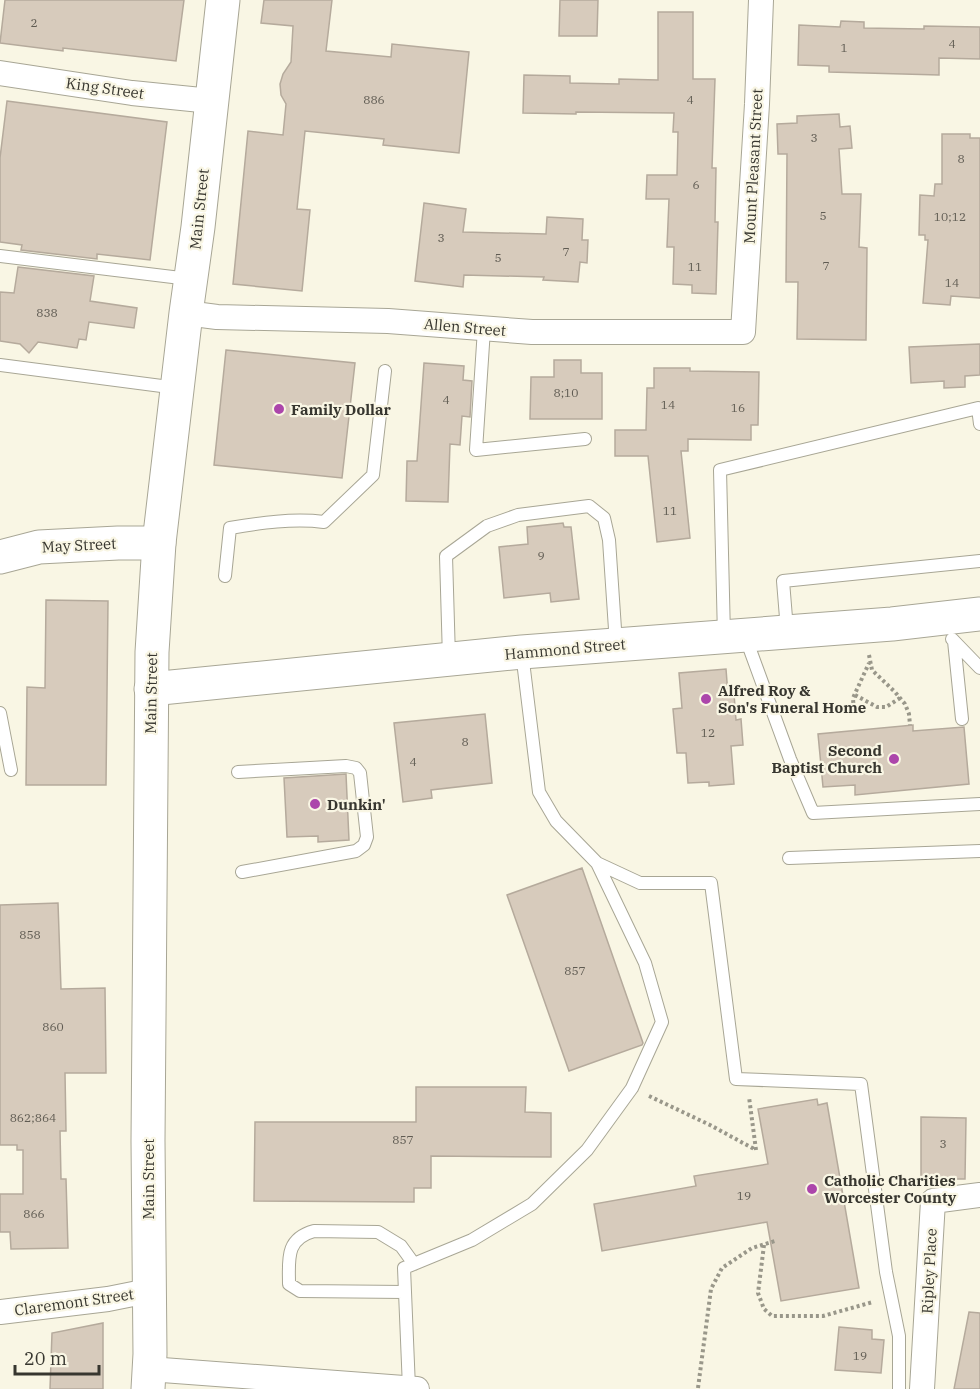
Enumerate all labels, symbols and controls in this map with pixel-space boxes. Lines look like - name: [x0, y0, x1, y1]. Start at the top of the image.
- house number: 2: [30, 15, 38, 30]
- house number: 4: [948, 36, 956, 51]
- house number: 1: [840, 40, 848, 55]
- street label: King Street: [65, 73, 145, 103]
- street label: Mount Pleasant Street: [739, 88, 767, 244]
- house number: 886: [363, 92, 385, 107]
- house number: 4: [686, 92, 694, 107]
- house number: 3: [810, 130, 818, 145]
- house number: 8: [957, 151, 965, 166]
- street label: Main Street: [185, 168, 213, 250]
- house number: 6: [692, 177, 700, 192]
- house number: 5: [819, 208, 827, 223]
- house number: 10;12: [934, 209, 966, 224]
- house number: 3: [437, 230, 445, 245]
- house number: 7: [562, 244, 570, 259]
- house number: 5: [494, 250, 502, 265]
- house number: 7: [822, 258, 830, 273]
- house number: 11: [688, 259, 702, 274]
- house number: 14: [945, 275, 959, 290]
- house number: 838: [36, 305, 58, 320]
- street label: Allen Street: [423, 314, 507, 340]
- house number: 8;10: [553, 385, 579, 400]
- house number: 4: [442, 392, 450, 407]
- house number: 14: [661, 397, 675, 412]
- place label: Family Dollar: [291, 400, 391, 419]
- house number: 16: [731, 400, 745, 415]
- marker: Family Dollar: [272, 402, 286, 416]
- house number: 11: [663, 503, 677, 518]
- street label: May Street: [41, 534, 117, 556]
- house number: 9: [537, 548, 545, 563]
- street label: Hammond Street: [504, 634, 626, 664]
- street label: Main Street: [141, 652, 161, 734]
- place label: Alfred Roy & Son's Funeral Home: [718, 681, 866, 717]
- marker: Alfred Roy & Son's Funeral Home: [699, 692, 713, 706]
- house number: 12: [701, 725, 715, 740]
- house number: 8: [461, 734, 469, 749]
- place label: Second Baptist Church: [771, 741, 883, 777]
- marker: Second Baptist Church: [887, 752, 901, 766]
- house number: 4: [409, 754, 417, 769]
- place label: Dunkin': [327, 795, 386, 814]
- marker: Dunkin': [308, 797, 322, 811]
- house number: 858: [19, 927, 41, 942]
- house number: 857: [564, 963, 586, 978]
- house number: 860: [42, 1019, 64, 1034]
- house number: 862;864: [10, 1110, 56, 1125]
- house number: 857: [392, 1132, 414, 1147]
- house number: 3: [939, 1136, 947, 1151]
- street label: Main Street: [139, 1138, 158, 1220]
- place label: Catholic Charities Worcester County: [824, 1171, 957, 1207]
- marker: Catholic Charities Worcester County: [805, 1182, 819, 1196]
- house number: 19: [737, 1188, 751, 1203]
- house number: 866: [23, 1206, 45, 1221]
- street label: Ripley Place: [917, 1228, 941, 1314]
- street label: Claremont Street: [13, 1284, 135, 1320]
- scale bar: [15, 1338, 99, 1376]
- text: 20 m: [24, 1347, 67, 1370]
- house number: 19: [853, 1348, 867, 1363]

